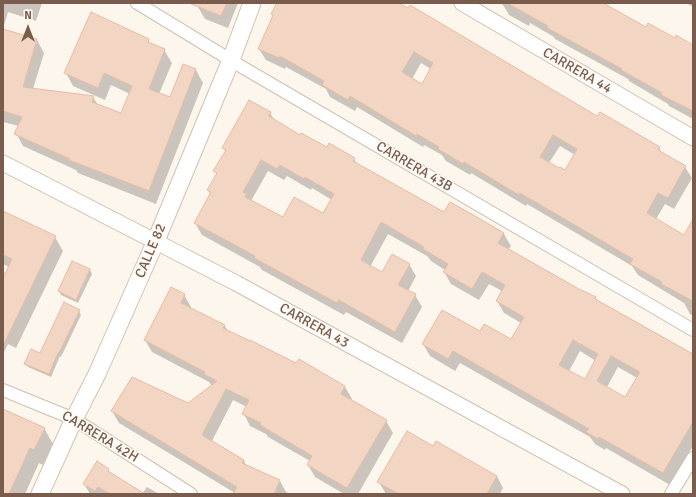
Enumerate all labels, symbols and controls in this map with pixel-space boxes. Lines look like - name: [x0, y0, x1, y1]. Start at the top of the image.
- north arrow: [8, 8, 48, 48]
- text: N: [24, 9, 32, 22]
- street label: CARRERA 44: [539, 44, 615, 98]
- street label: CARRERA 43B: [373, 138, 455, 196]
- street label: CALLE 82: [132, 221, 170, 281]
- street label: CARRERA 43: [276, 300, 352, 352]
- street label: CARRERA 42H: [59, 408, 141, 466]

